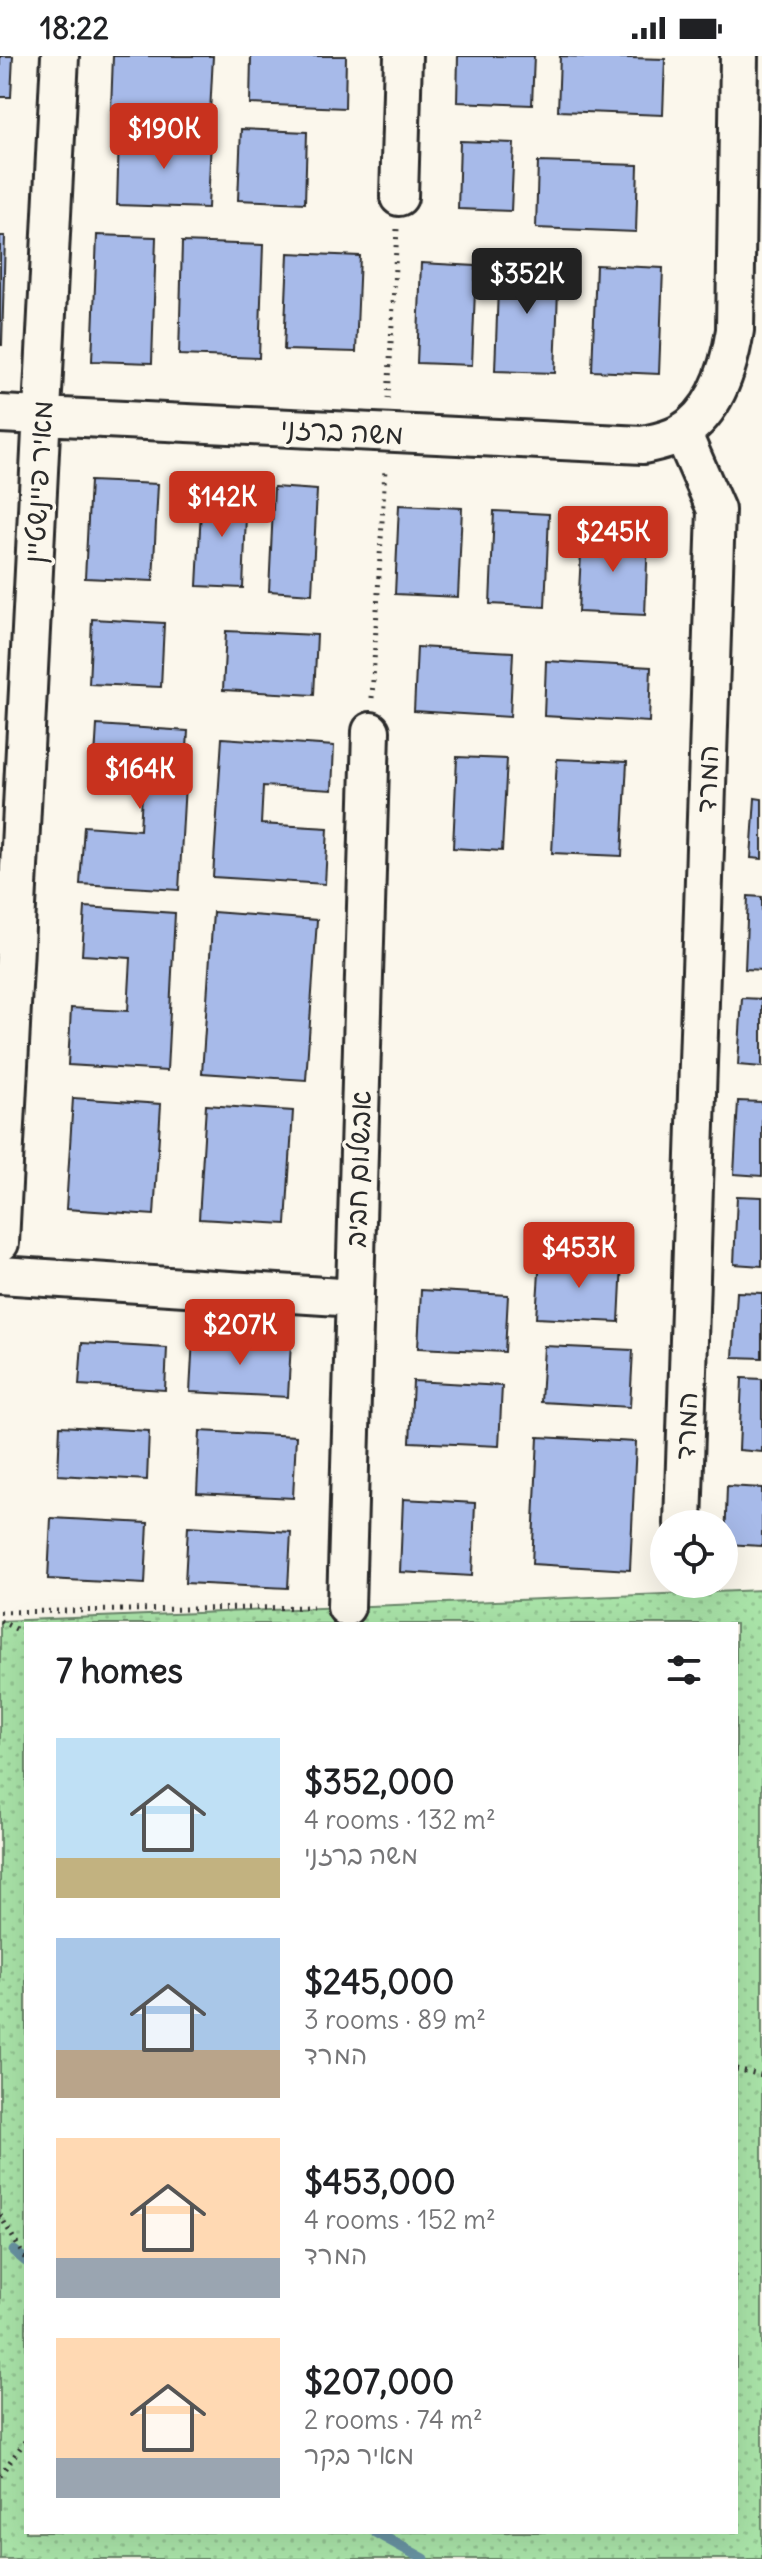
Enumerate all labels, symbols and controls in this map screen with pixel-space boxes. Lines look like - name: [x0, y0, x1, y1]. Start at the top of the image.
- text: 18:22: [40, 9, 109, 47]
- pin: $190K: [108, 103, 220, 171]
- text: $190K: [128, 112, 200, 145]
- pin: $352K: [471, 248, 583, 316]
- text: $352K: [490, 257, 564, 290]
- street label: מאיר פיינשטיין: [16, 400, 60, 564]
- street label: משה ברזני: [280, 410, 404, 452]
- pin: $142K: [166, 471, 278, 539]
- text: $142K: [187, 480, 257, 513]
- pin: $245K: [557, 506, 669, 574]
- text: $245K: [576, 515, 650, 548]
- pin: $164K: [84, 743, 196, 811]
- street label: המרד: [688, 744, 726, 814]
- text: $164K: [105, 752, 175, 785]
- street label: אבשלום חביב: [337, 1090, 379, 1248]
- pin: $453K: [523, 1222, 635, 1290]
- text: $453K: [541, 1231, 617, 1264]
- pin: $207K: [184, 1299, 296, 1367]
- text: $207K: [203, 1308, 277, 1341]
- street label: המרד: [667, 1391, 705, 1461]
- map controls: [650, 1510, 738, 1598]
- button: locate: [650, 1510, 738, 1598]
- icon: filters: [662, 1648, 706, 1692]
- text: 7 homes: [56, 1649, 183, 1692]
- text: $352,000: [304, 1760, 455, 1803]
- icon: home: [120, 1770, 216, 1866]
- text: 4 rooms · 132 m²: [304, 1803, 496, 1836]
- text: משה ברזני: [304, 1838, 418, 1871]
- text: $245,000: [304, 1960, 454, 2003]
- icon: home: [120, 1970, 216, 2066]
- text: 3 rooms · 89 m²: [304, 2003, 486, 2036]
- text: המרד: [304, 2038, 367, 2071]
- text: $453,000: [304, 2160, 456, 2203]
- icon: home: [120, 2170, 216, 2266]
- text: 4 rooms · 152 m²: [304, 2203, 496, 2236]
- text: המרד: [304, 2238, 367, 2271]
- text: $207,000: [304, 2360, 454, 2403]
- icon: home: [120, 2370, 216, 2466]
- text: 2 rooms · 74 m²: [304, 2403, 483, 2436]
- text: מאיר בקר: [304, 2438, 414, 2471]

